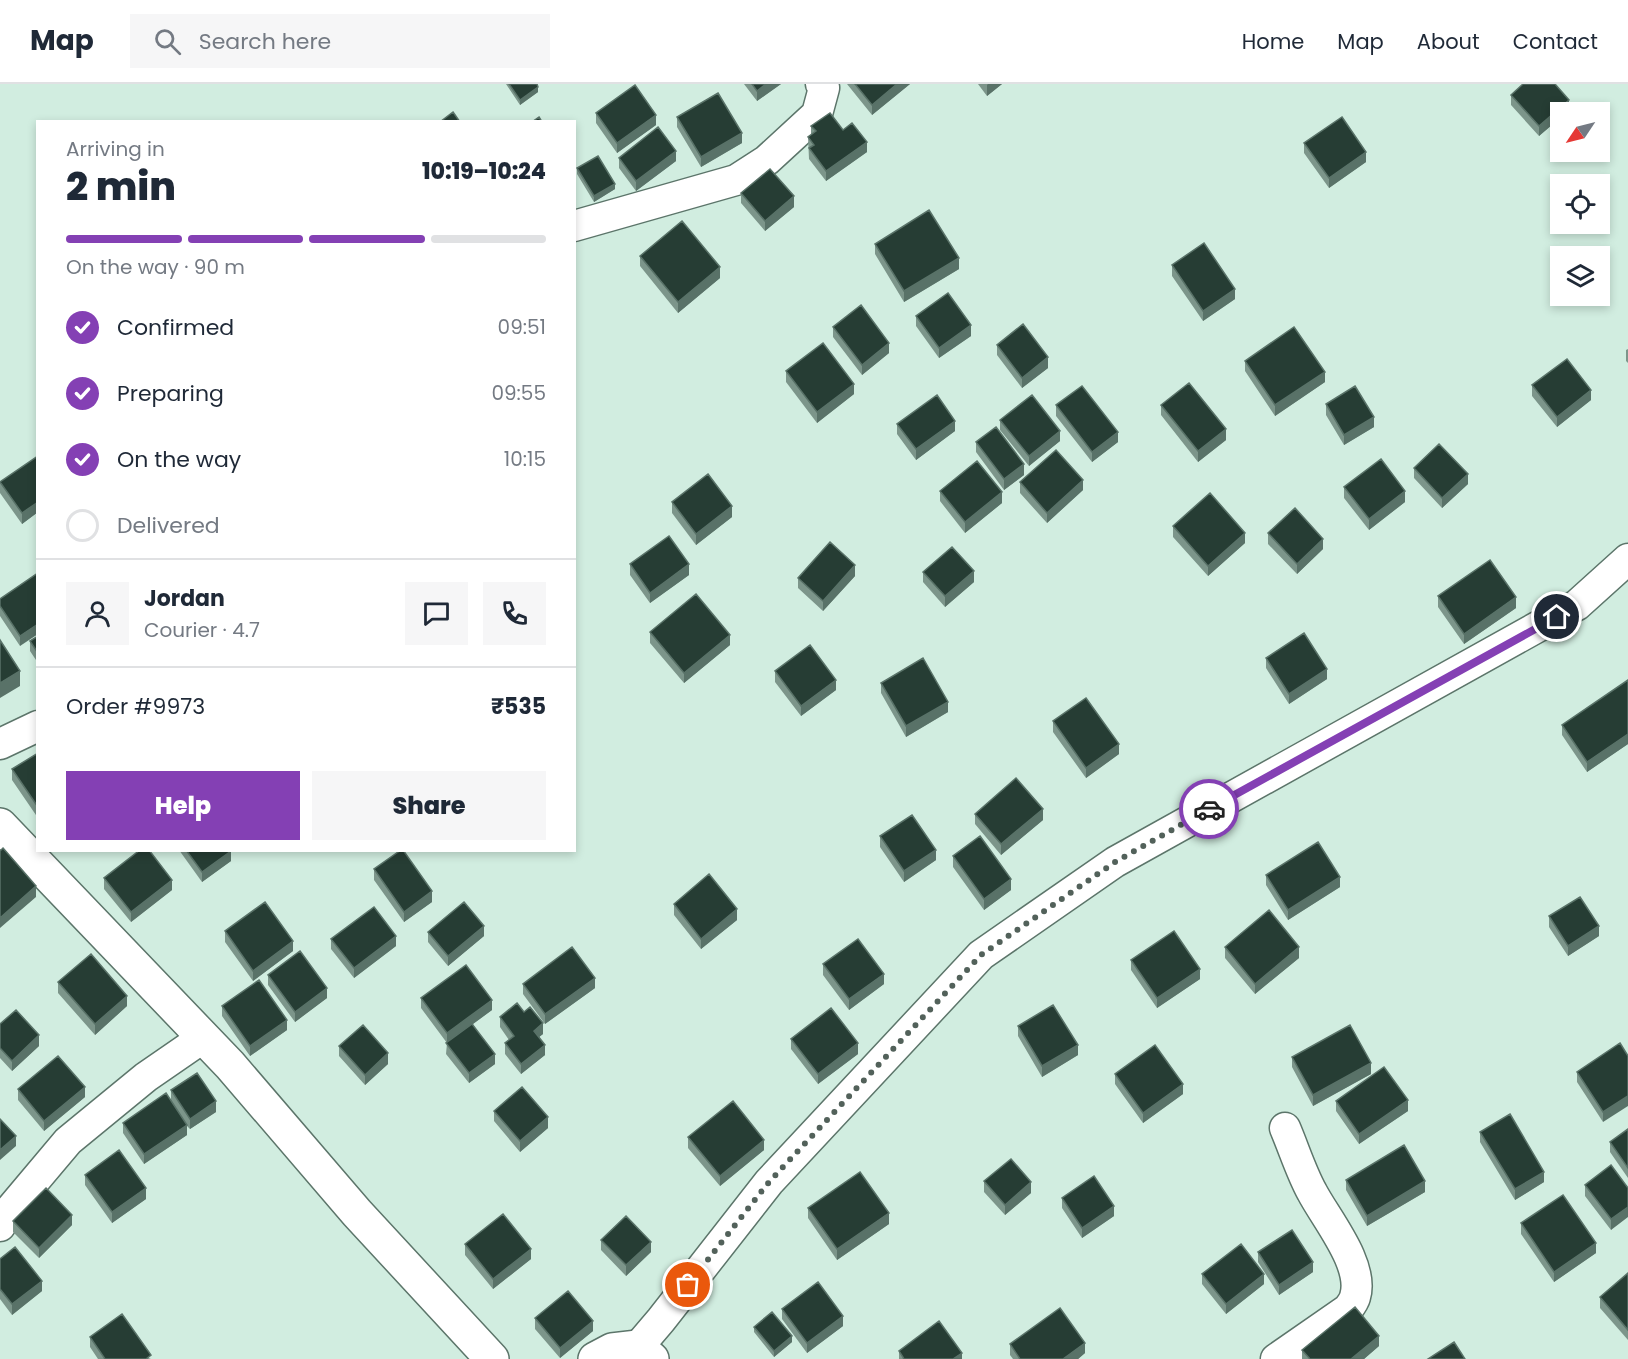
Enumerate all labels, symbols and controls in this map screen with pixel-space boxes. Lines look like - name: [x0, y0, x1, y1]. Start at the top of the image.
- search box: [130, 14, 550, 68]
- text: Map: [30, 21, 94, 60]
- icon: search: [151, 25, 184, 58]
- text: Search here: [199, 26, 331, 57]
- text: Home: [1242, 27, 1304, 56]
- text: Map: [1337, 27, 1384, 56]
- text: About: [1417, 27, 1480, 56]
- text: Contact: [1513, 27, 1598, 56]
- north arrow: [1550, 102, 1610, 162]
- map controls: [1550, 102, 1610, 306]
- text: Arriving in: [66, 135, 165, 163]
- text: 10:19–10:24: [422, 156, 546, 187]
- text: 2 min: [66, 159, 176, 214]
- button: locate: [1550, 174, 1610, 234]
- button: layers: [1550, 246, 1610, 306]
- text: On the way · 90 m: [66, 253, 245, 281]
- icon: check: [66, 311, 99, 344]
- text: Confirmed: [117, 312, 234, 343]
- text: 09:51: [498, 313, 546, 341]
- icon: check: [66, 377, 99, 410]
- text: Preparing: [117, 378, 224, 409]
- text: 09:55: [491, 379, 546, 407]
- icon: check: [66, 443, 99, 476]
- text: On the way: [117, 444, 241, 475]
- text: 10:15: [504, 445, 546, 473]
- text: Delivered: [117, 510, 220, 541]
- button: person: [66, 582, 129, 645]
- button: chat: [405, 582, 468, 645]
- button: phone: [483, 582, 546, 645]
- text: Jordan: [144, 583, 225, 614]
- pin: [1531, 591, 1582, 642]
- icon: home: [1540, 600, 1573, 633]
- text: Courier · 4.7: [144, 616, 260, 644]
- text: Order #9973: [66, 691, 205, 722]
- text: ₹535: [491, 691, 546, 722]
- button: Help: [66, 771, 300, 840]
- button: Share: [312, 771, 546, 840]
- courier: [1179, 779, 1239, 839]
- icon: car: [1193, 793, 1226, 826]
- pin: [662, 1259, 713, 1310]
- icon: bag: [671, 1268, 704, 1301]

